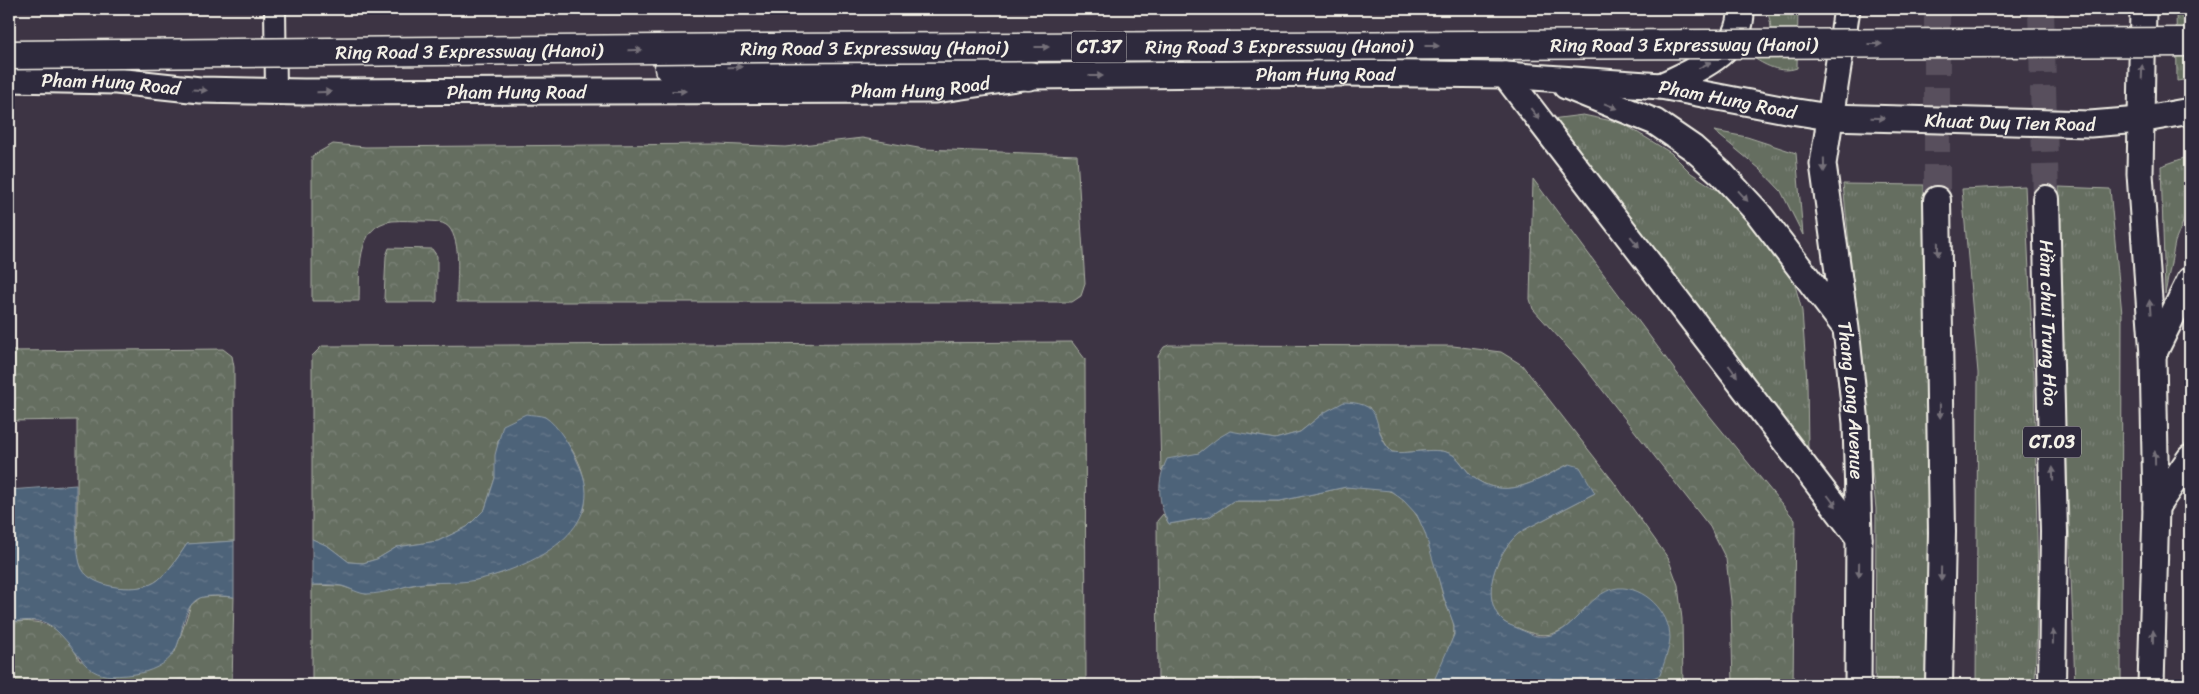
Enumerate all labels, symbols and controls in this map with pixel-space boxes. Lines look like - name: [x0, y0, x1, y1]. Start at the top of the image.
- street label: Ring Road 3 Expressway (Hanoi): [1550, 28, 1819, 62]
- street label: Ring Road 3 Expressway (Hanoi): [1145, 29, 1414, 63]
- street label: Ring Road 3 Expressway (Hanoi): [740, 31, 1009, 65]
- road number: CT.37: [1072, 32, 1126, 62]
- street label: Ring Road 3 Expressway (Hanoi): [335, 33, 604, 69]
- one-way arrow: [1867, 40, 1883, 48]
- one-way arrow: [1425, 42, 1441, 50]
- one-way arrow: [1035, 43, 1051, 51]
- one-way arrow: [627, 46, 643, 54]
- street label: Pham Hung Road: [1256, 57, 1396, 91]
- one-way arrow: [1698, 61, 1712, 69]
- one-way arrow: [727, 63, 743, 71]
- one-way arrow: [2138, 63, 2146, 79]
- street label: Pham Hung Road: [41, 64, 183, 105]
- street label: Pham Hung Road: [851, 66, 993, 107]
- street label: Pham Hung Road: [1656, 70, 1800, 129]
- one-way arrow: [1088, 72, 1104, 80]
- street label: Pham Hung Road: [447, 75, 587, 109]
- one-way arrow: [192, 86, 208, 94]
- one-way arrow: [317, 87, 333, 95]
- one-way arrow: [671, 87, 687, 95]
- one-way arrow: [1604, 102, 1618, 110]
- street label: Khuat Duy Tien Road: [1924, 104, 2098, 141]
- one-way arrow: [1530, 107, 1541, 120]
- one-way arrow: [1870, 114, 1886, 122]
- one-way arrow: [1820, 157, 1828, 173]
- one-way arrow: [1737, 190, 1749, 202]
- one-way arrow: [1630, 235, 1640, 249]
- street label: Hầm chui Trung Hòa: [2030, 239, 2067, 407]
- one-way arrow: [1934, 241, 1942, 257]
- one-way arrow: [2145, 298, 2153, 314]
- street label: Thang Long Avenue: [1828, 319, 1873, 480]
- one-way arrow: [1728, 364, 1739, 377]
- one-way arrow: [1936, 403, 1944, 419]
- road number: CT.03: [2023, 427, 2081, 458]
- one-way arrow: [2151, 450, 2159, 466]
- one-way arrow: [2048, 466, 2056, 482]
- one-way arrow: [1826, 494, 1837, 507]
- one-way arrow: [1855, 562, 1863, 578]
- one-way arrow: [1937, 566, 1945, 582]
- one-way arrow: [2049, 628, 2057, 644]
- one-way arrow: [2149, 628, 2157, 644]

